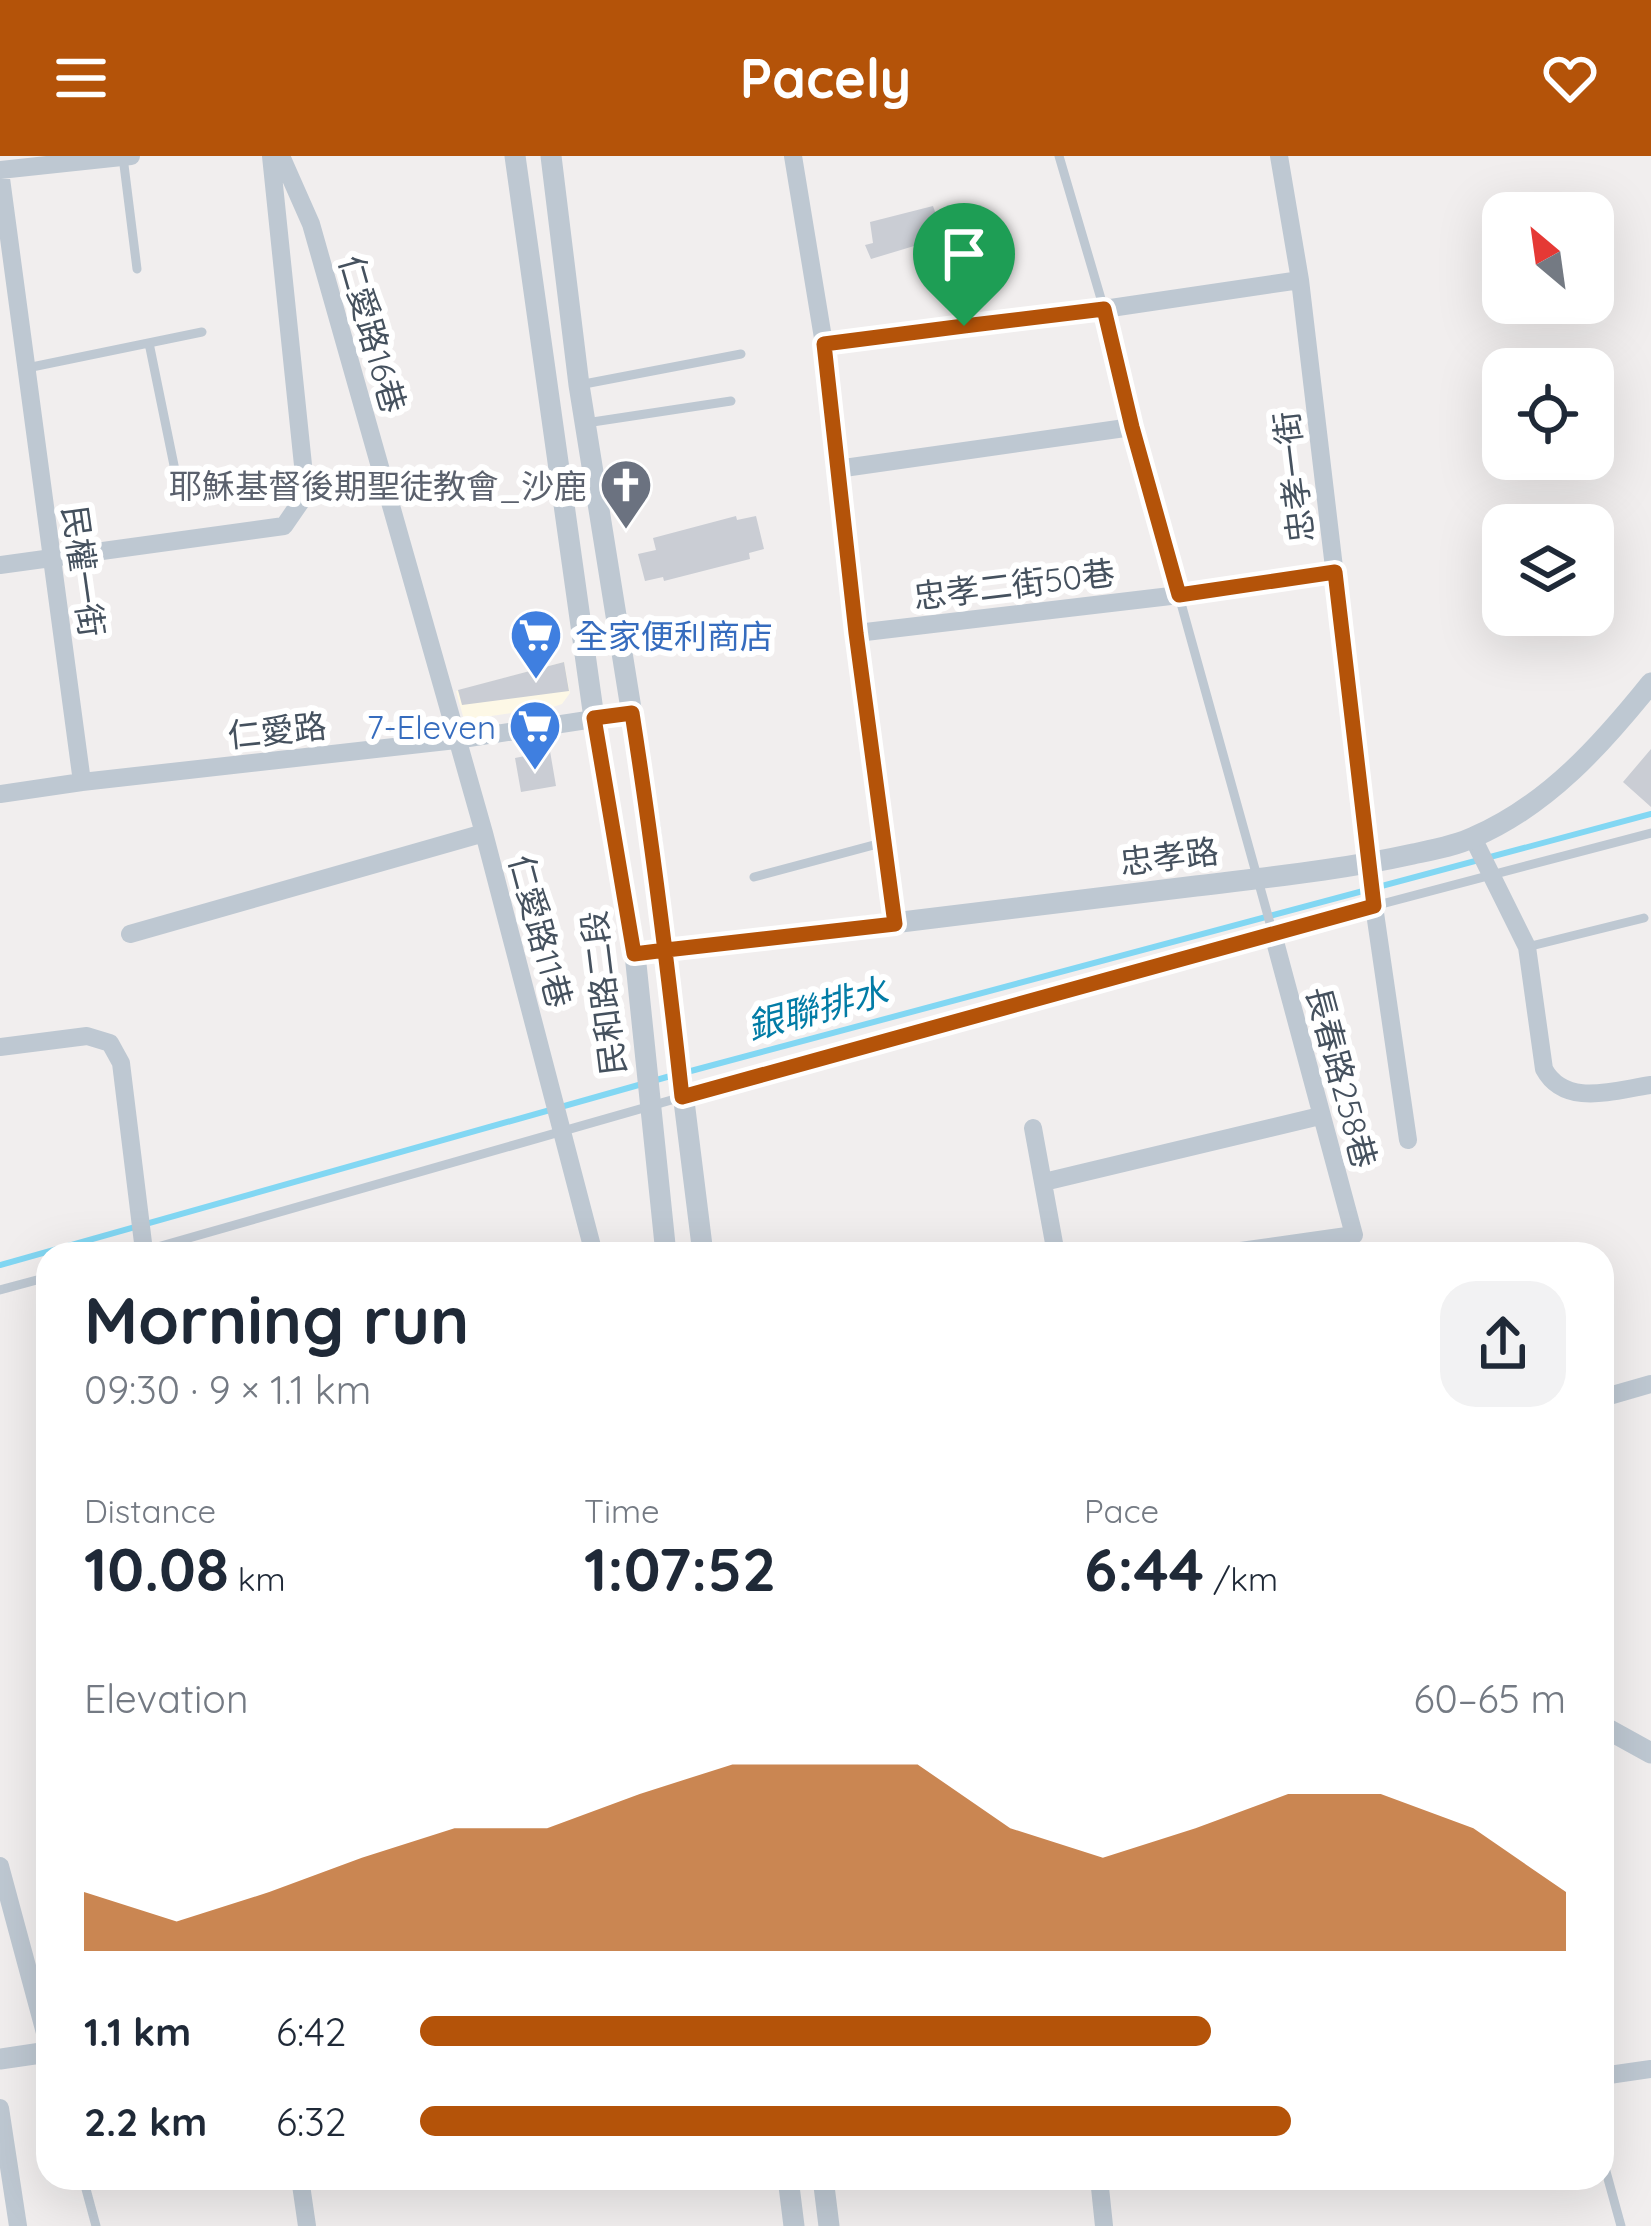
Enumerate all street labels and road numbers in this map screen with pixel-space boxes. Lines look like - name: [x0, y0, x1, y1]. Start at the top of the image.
- street label: 仁愛路16巷: [331, 251, 415, 417]
- street label: 忠孝一街: [1265, 409, 1321, 545]
- street label: 民權一街: [55, 503, 113, 639]
- street label: 忠孝二街50巷: [911, 551, 1117, 617]
- street label: 仁愛路: [226, 704, 328, 756]
- street label: 忠孝路: [1117, 830, 1221, 882]
- street label: 仁愛路11巷: [501, 850, 581, 1012]
- street label: 民和路二段: [573, 909, 633, 1077]
- street label: 長春路258巷: [1298, 982, 1386, 1172]

